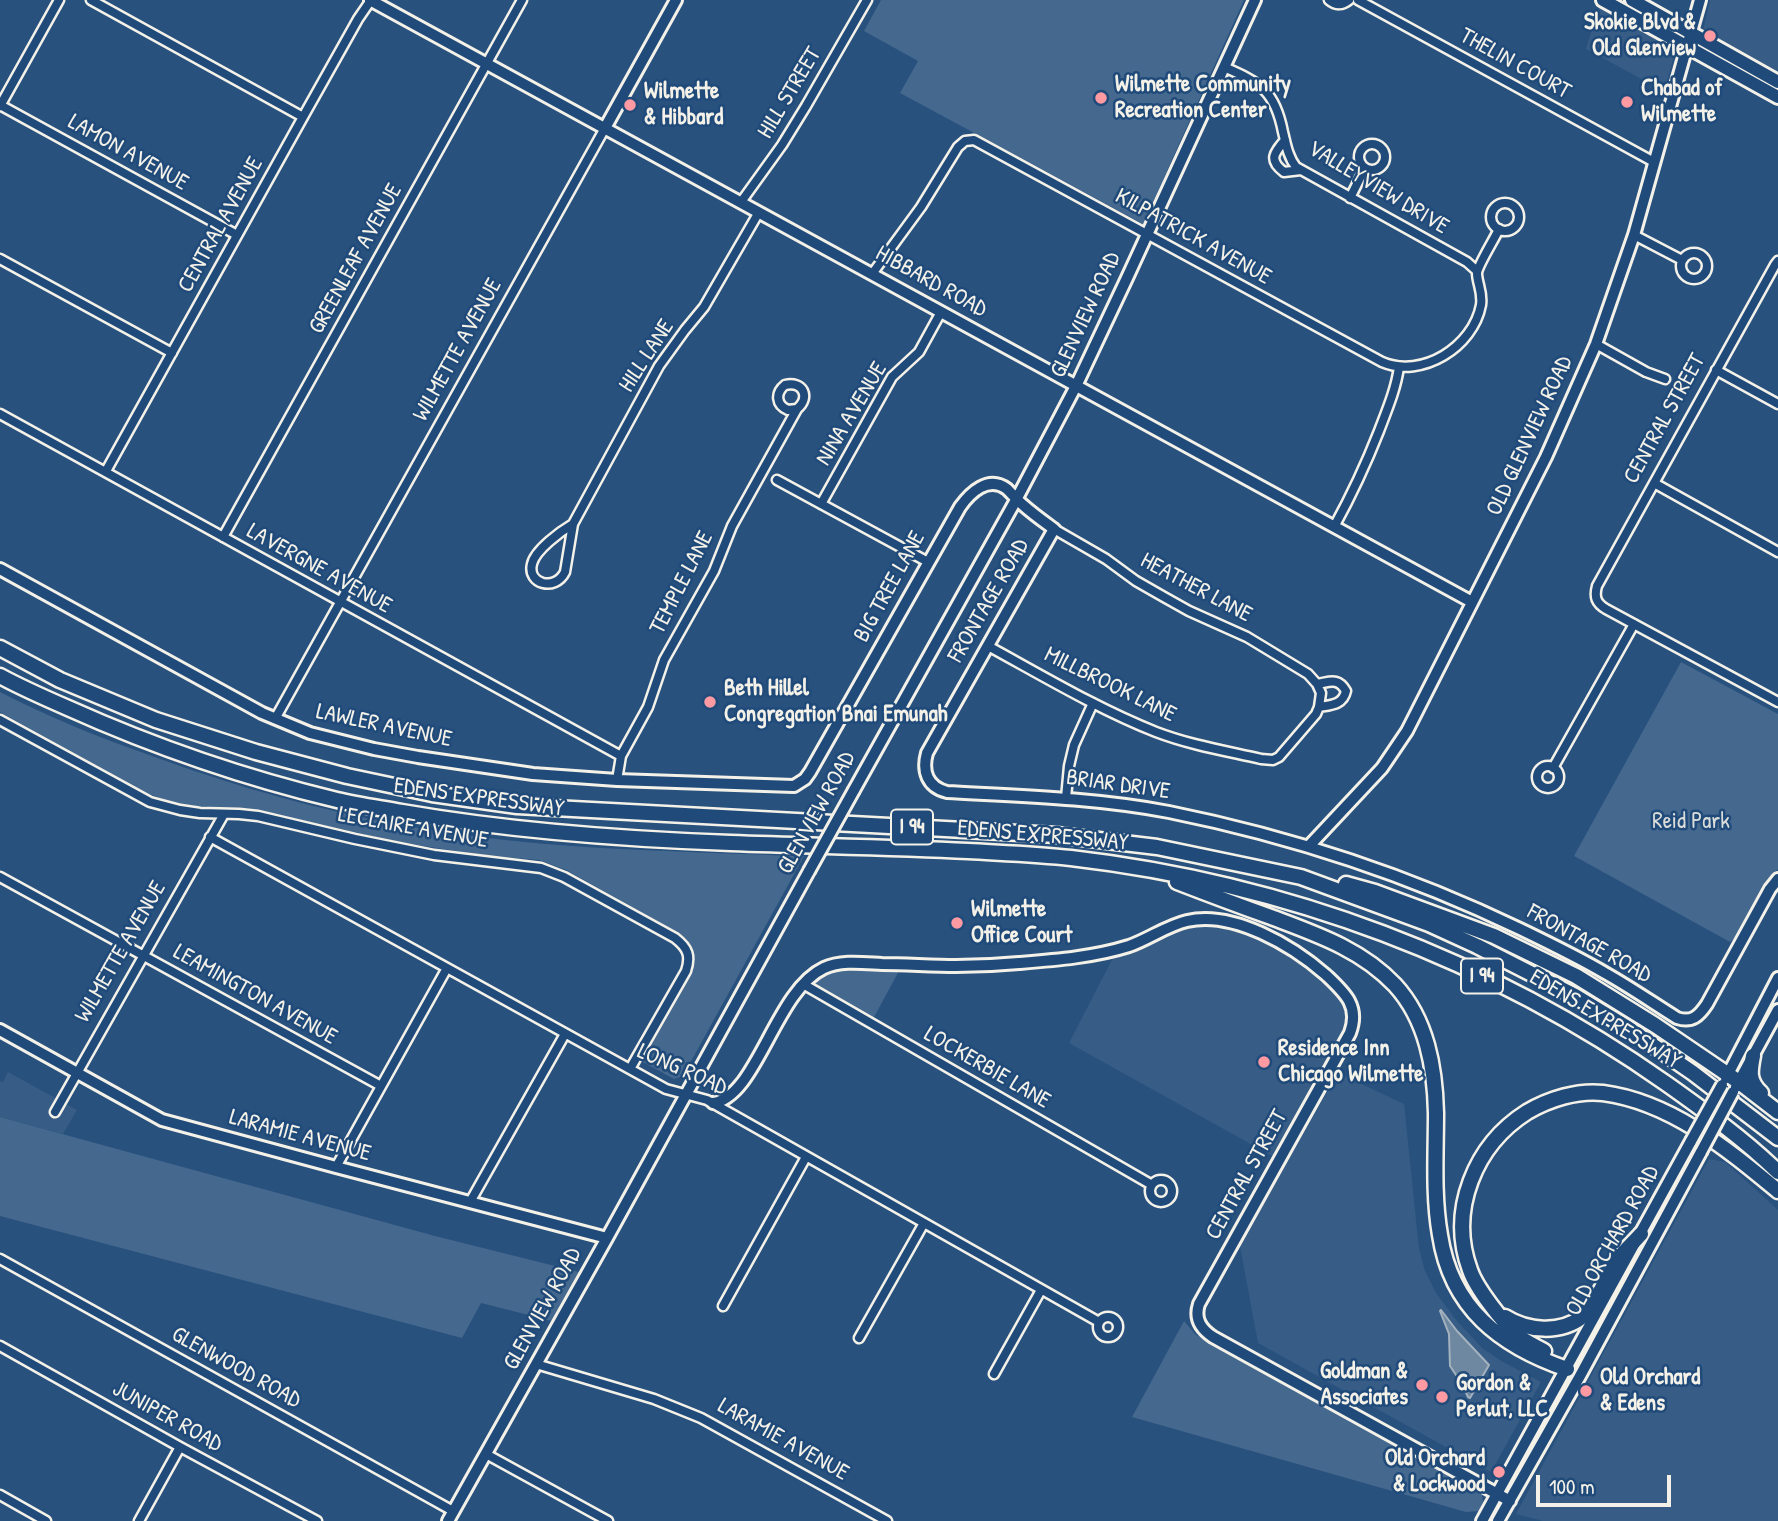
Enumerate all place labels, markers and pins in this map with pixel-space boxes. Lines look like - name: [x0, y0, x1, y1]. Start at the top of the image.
- place label: Skokie Blvd & Old Glenview: [1584, 9, 1696, 63]
- marker: Skokie Blvd & Old Glenview: [1702, 28, 1718, 44]
- place label: Wilmette Community Recreation Center: [1115, 71, 1291, 125]
- place label: Chabad of Wilmette: [1641, 75, 1723, 129]
- place label: Wilmette & Hibbard: [644, 78, 723, 132]
- marker: Wilmette Community Recreation Center: [1093, 90, 1109, 106]
- marker: Chabad of Wilmette: [1619, 94, 1635, 110]
- marker: Wilmette & Hibbard: [622, 97, 638, 113]
- place label: Beth Hillel Congregation Bnai Emunah: [724, 675, 947, 729]
- marker: Beth Hillel Congregation Bnai Emunah: [702, 694, 718, 710]
- place label: Wilmette Office Court: [971, 896, 1072, 950]
- marker: Wilmette Office Court: [949, 915, 965, 931]
- place label: Residence Inn Chicago Wilmette: [1278, 1035, 1423, 1089]
- marker: Residence Inn Chicago Wilmette: [1256, 1054, 1272, 1070]
- place label: Goldman & Associates: [1320, 1358, 1408, 1412]
- place label: Old Orchard & Edens: [1600, 1364, 1700, 1418]
- place label: Gordon & Perlut, LLC: [1456, 1370, 1548, 1424]
- marker: Goldman & Associates: [1414, 1377, 1430, 1393]
- marker: Old Orchard & Edens: [1578, 1383, 1594, 1399]
- marker: Gordon & Perlut, LLC: [1434, 1389, 1450, 1405]
- place label: Old Orchard & Lockwood: [1385, 1445, 1485, 1499]
- marker: Old Orchard & Lockwood: [1491, 1464, 1507, 1480]

